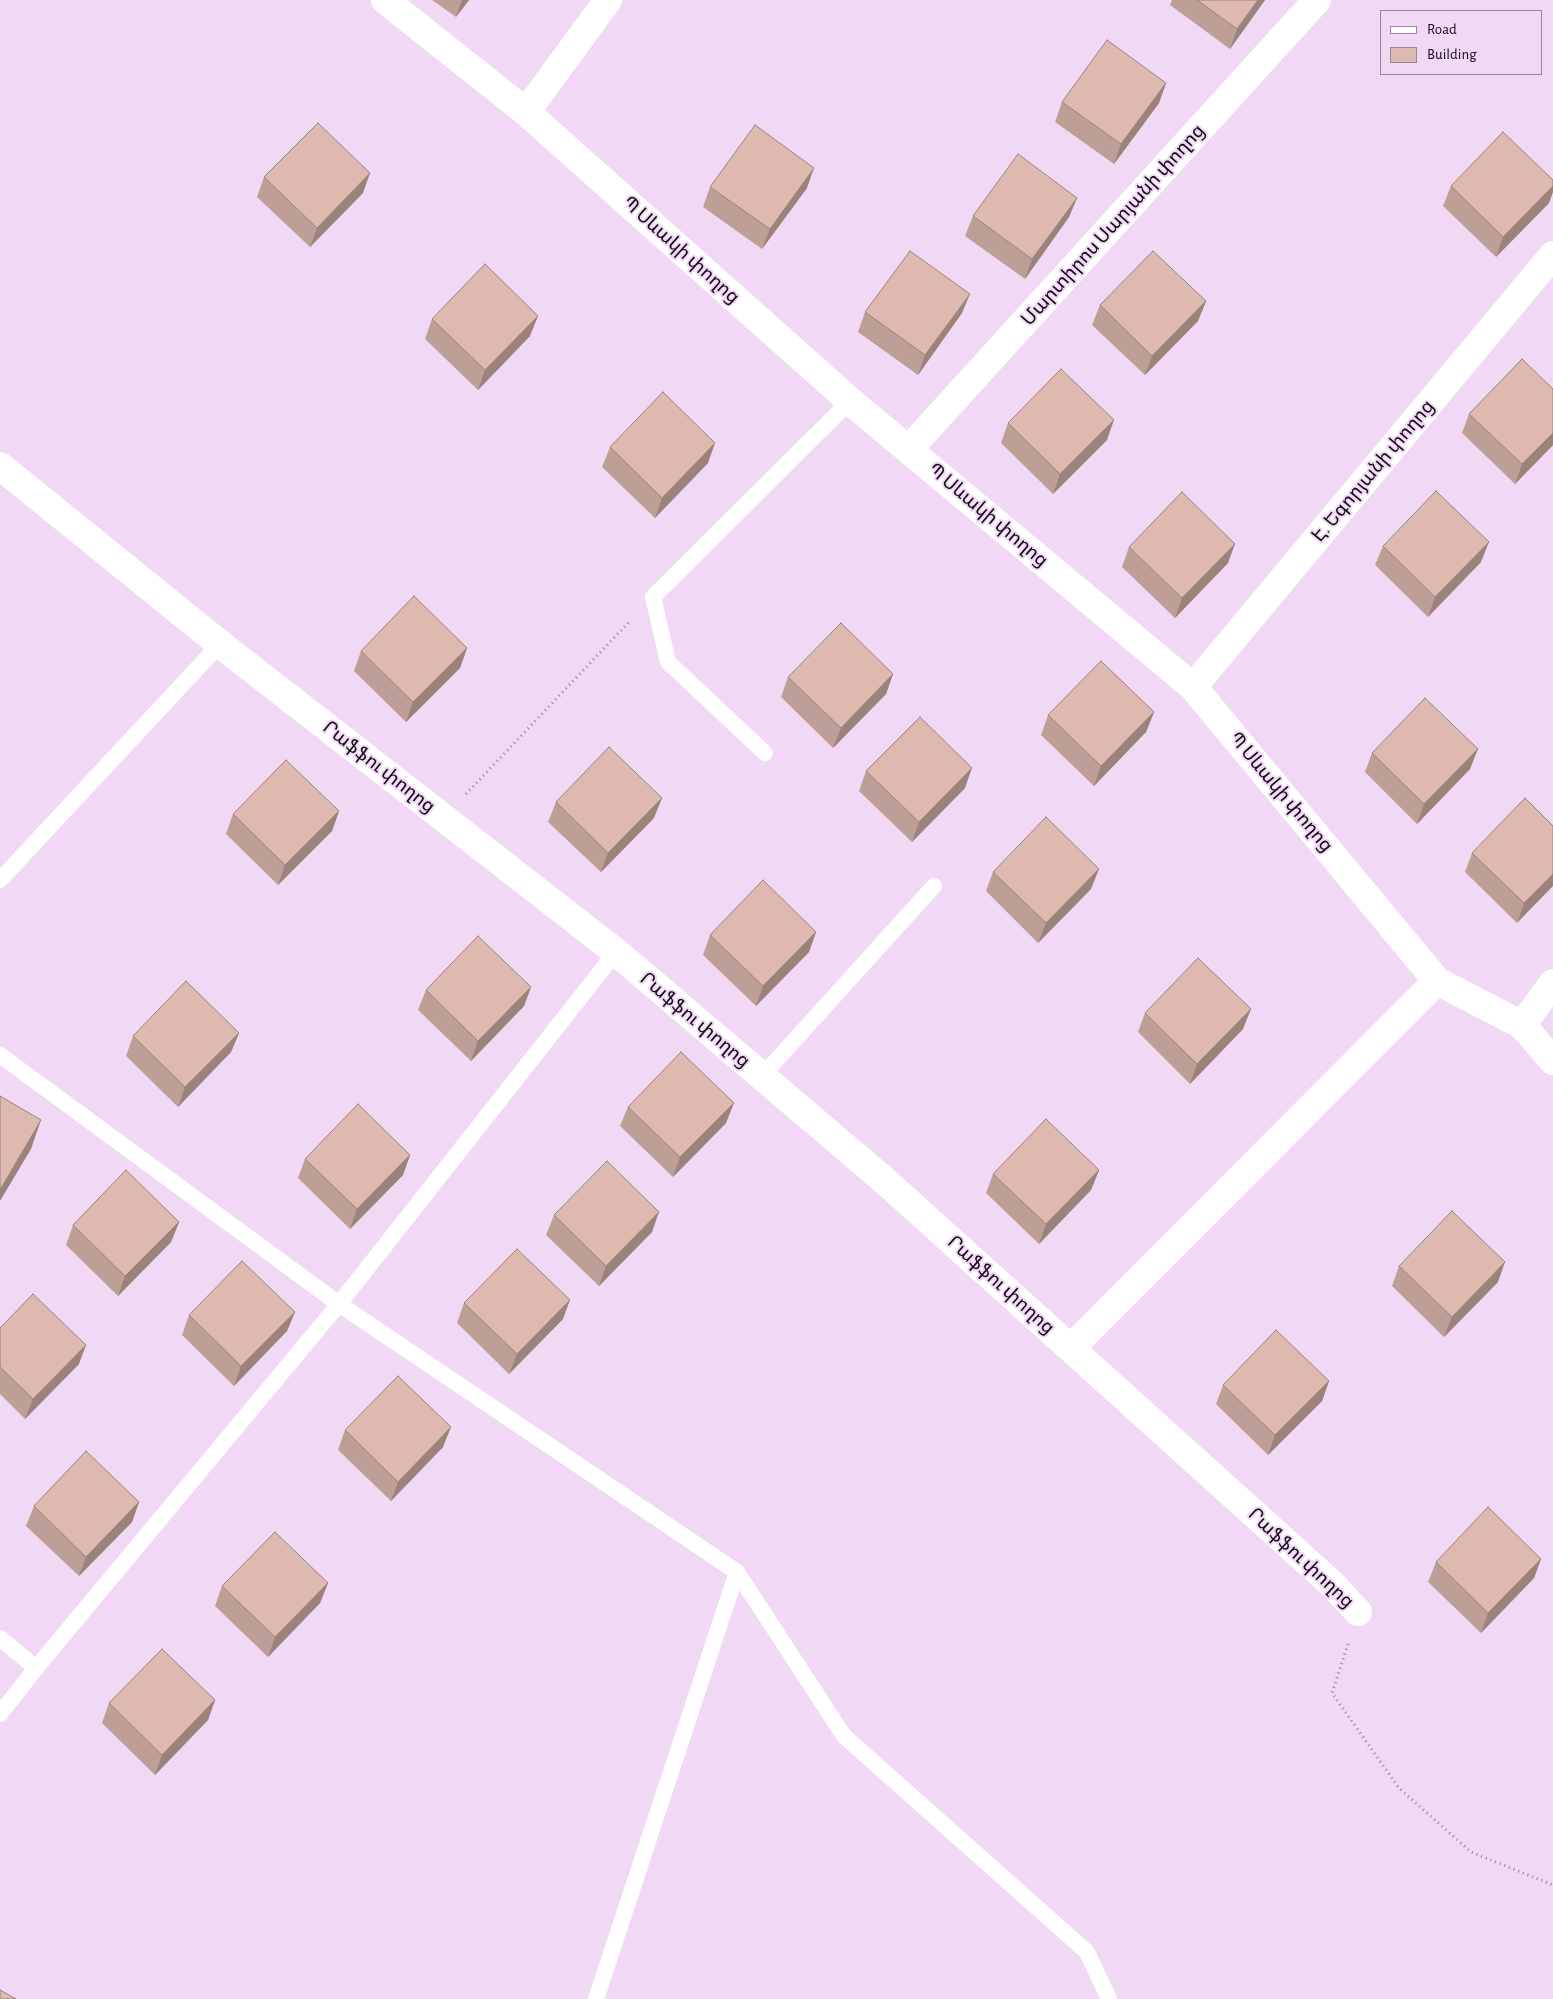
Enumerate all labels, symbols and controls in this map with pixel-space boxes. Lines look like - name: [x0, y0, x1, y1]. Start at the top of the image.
- legend: [1380, 10, 1543, 75]
- text: Road: [1427, 22, 1457, 37]
- text: Building: [1427, 47, 1477, 62]
- street label: Մարտիրոս Սարյանի փողոց: [1016, 120, 1210, 330]
- street label: Պ Սևակի փողոց: [618, 191, 744, 309]
- street label: Է․ Եգորյանի փողոց: [1307, 395, 1439, 547]
- street label: Պ Սևակի փողոց: [923, 458, 1053, 572]
- street label: Րաֆֆու փողոց: [318, 716, 440, 818]
- street label: Պ Սևակի փողոց: [1224, 727, 1338, 857]
- street label: Րաֆֆու փողոց: [635, 967, 755, 1073]
- street label: Րաֆֆու փողոց: [943, 1231, 1059, 1339]
- street label: Րաֆֆու փողոց: [1243, 1503, 1359, 1613]

